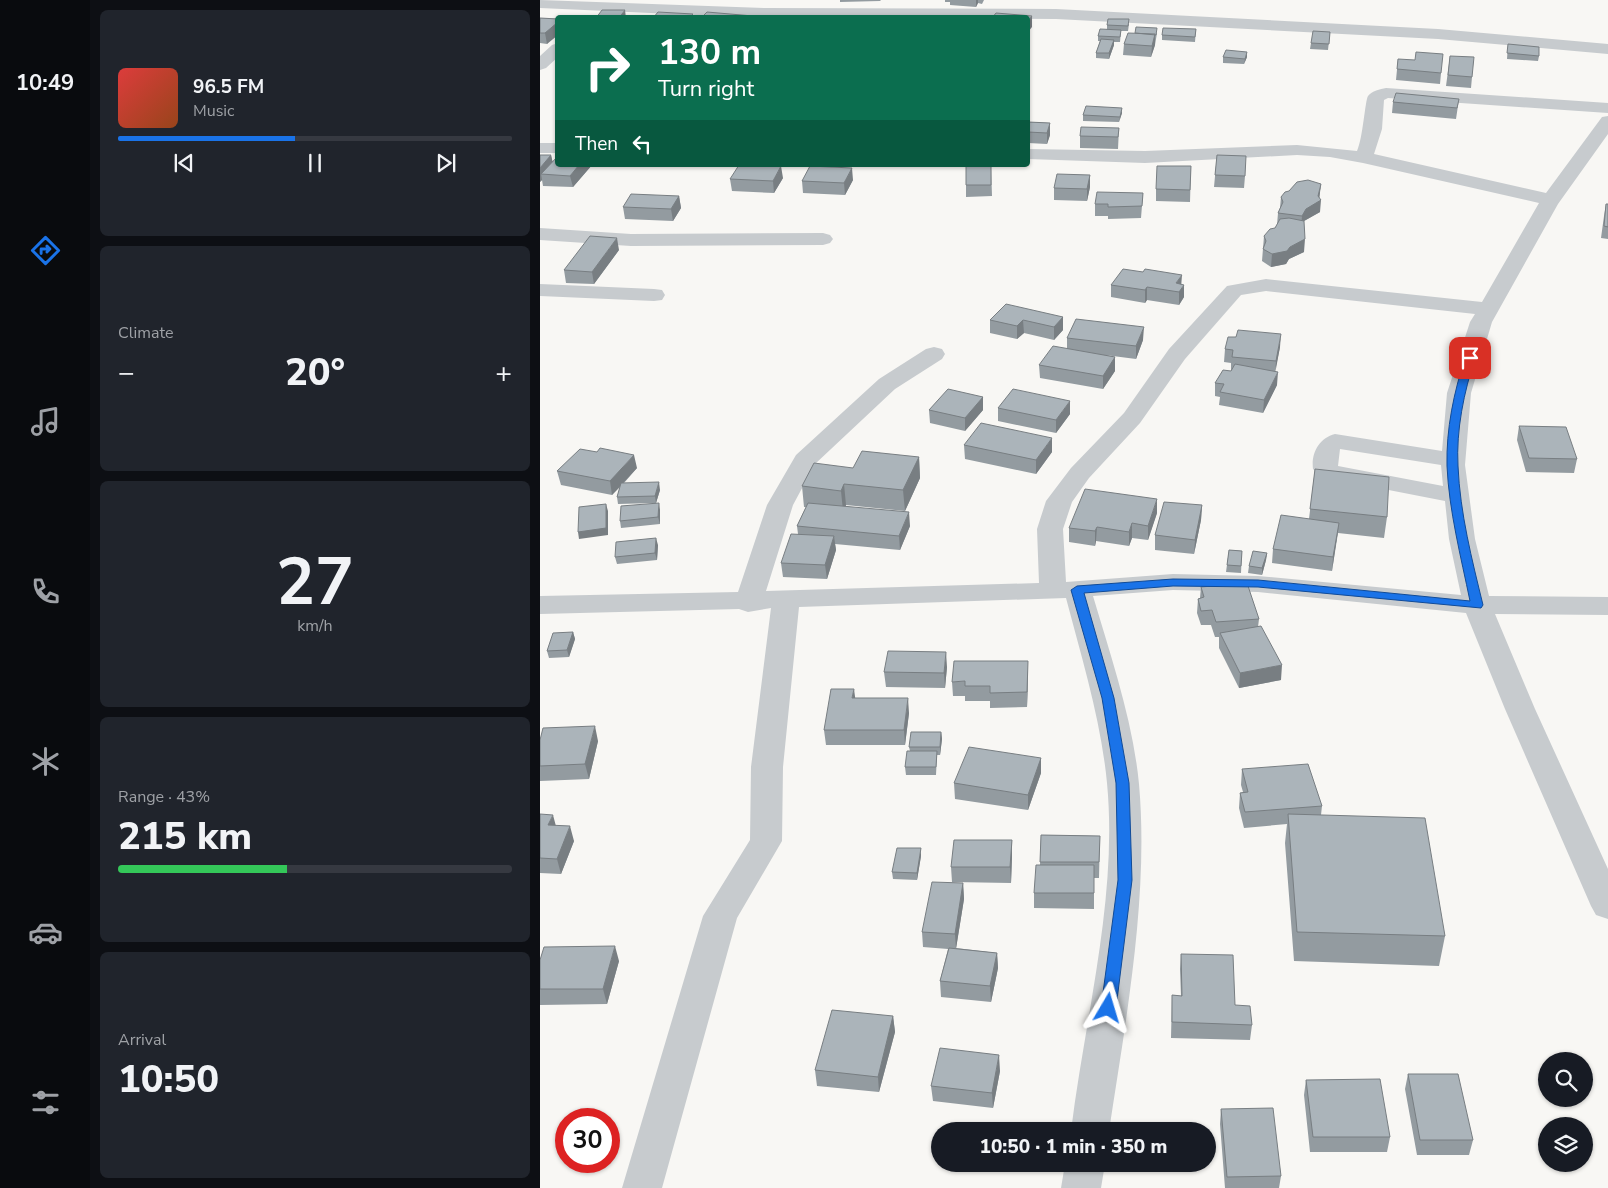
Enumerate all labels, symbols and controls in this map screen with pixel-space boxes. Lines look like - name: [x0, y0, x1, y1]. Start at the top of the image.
- text: 130 m: [658, 29, 761, 76]
- icon: right: [575, 35, 640, 100]
- text: 10:49: [16, 68, 74, 98]
- text: 96.5 FM: [193, 74, 264, 100]
- text: Turn right: [658, 74, 754, 104]
- text: Music: [193, 100, 234, 122]
- icon: left: [628, 130, 656, 158]
- text: Then: [575, 131, 618, 157]
- icon: previous: [170, 149, 198, 177]
- icon: pause: [301, 149, 329, 177]
- icon: next: [432, 149, 460, 177]
- icon: directions: [28, 233, 63, 268]
- text: Climate: [118, 322, 173, 344]
- pin: [1449, 337, 1491, 379]
- icon: arrive: [1456, 344, 1484, 372]
- text: 20°: [285, 347, 345, 398]
- text: −: [118, 354, 135, 392]
- text: +: [495, 354, 512, 392]
- icon: music: [28, 404, 63, 439]
- text: 27: [276, 538, 354, 627]
- icon: phone: [28, 574, 63, 609]
- text: km/h: [297, 615, 333, 637]
- icon: climate: [28, 744, 63, 779]
- text: Range · 43%: [118, 786, 210, 808]
- text: 215 km: [118, 811, 252, 862]
- icon: car: [28, 915, 63, 950]
- position arrow: [1081, 981, 1133, 1033]
- text: Arrival: [118, 1029, 166, 1051]
- map controls: [1538, 1052, 1593, 1172]
- button: search: [1538, 1052, 1593, 1107]
- text: 10:50: [118, 1054, 219, 1105]
- icon: filters: [28, 1085, 63, 1120]
- speed limit sign: 30: [555, 1108, 620, 1173]
- button: layers: [1538, 1117, 1593, 1172]
- text: 10:50 · 1 min · 350 m: [980, 1134, 1167, 1160]

